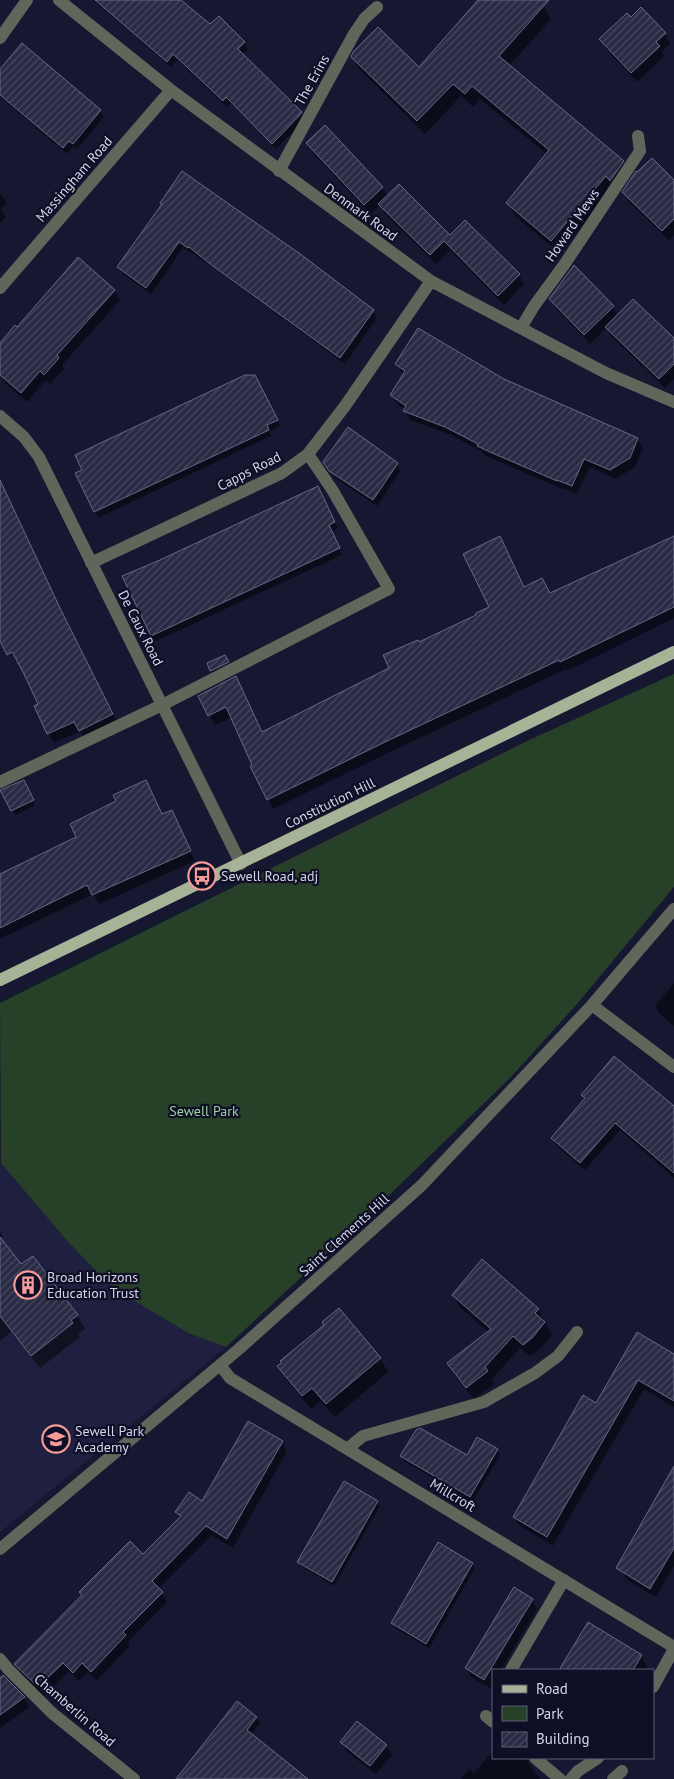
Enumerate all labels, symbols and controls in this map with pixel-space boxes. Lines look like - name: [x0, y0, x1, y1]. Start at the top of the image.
- street label: The Erins: [291, 51, 333, 109]
- street label: Massingham Road: [32, 132, 116, 226]
- street label: Denmark Road: [321, 179, 401, 245]
- street label: Howard Mews: [541, 185, 603, 265]
- street label: Capps Road: [214, 447, 284, 495]
- street label: De Caux Road: [114, 587, 168, 669]
- street label: Constitution Hill: [282, 773, 378, 833]
- bus stop icon: Sewell Road, adj: [187, 861, 217, 891]
- place label: Sewell Road, adj: [221, 867, 318, 885]
- park label: Sewell Park: [169, 1102, 239, 1120]
- street label: Saint Clements Hill: [295, 1190, 393, 1280]
- place label: Broad Horizons Education Trust: [47, 1268, 139, 1302]
- building icon: Broad Horizons Education Trust: [13, 1270, 43, 1300]
- place label: Sewell Park Academy: [75, 1422, 145, 1456]
- school or university icon: Sewell Park Academy: [41, 1424, 71, 1454]
- street label: Millcroft: [427, 1474, 479, 1516]
- legend: [492, 1669, 654, 1759]
- street label: Chamberlin Road: [30, 1670, 120, 1750]
- text: Road: [536, 1679, 568, 1698]
- text: Park: [536, 1704, 564, 1723]
- text: Building: [536, 1729, 590, 1748]

